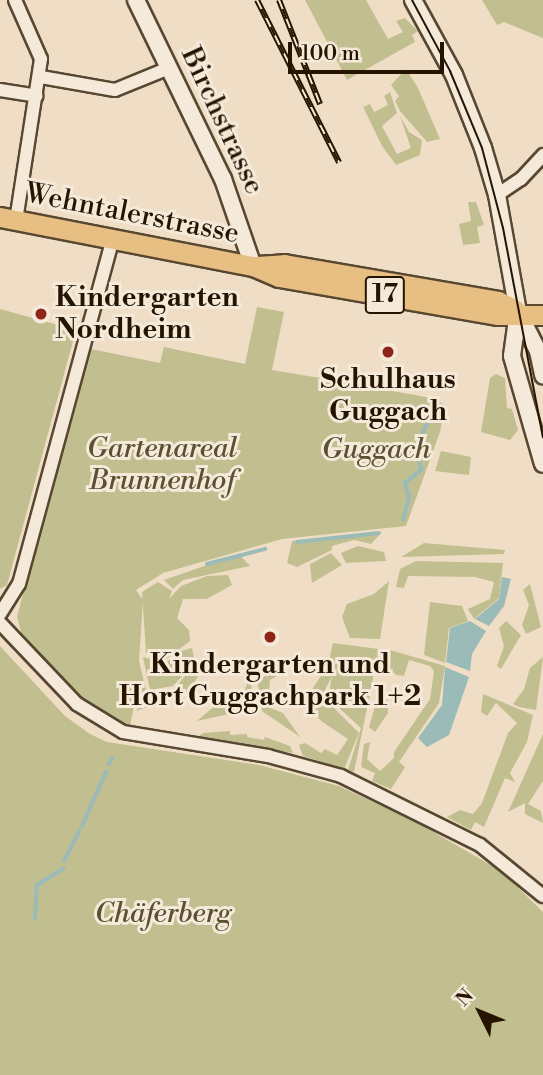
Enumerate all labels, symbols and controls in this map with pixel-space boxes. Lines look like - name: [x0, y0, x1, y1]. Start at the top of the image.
- scale bar: [291, 28, 447, 72]
- text: 100 m: [301, 41, 360, 67]
- street label: Birchstrasse: [173, 42, 271, 200]
- street label: Wehntalerstrasse: [22, 177, 242, 251]
- road number: 17: [364, 272, 406, 318]
- place label: Kindergarten Nordheim: [55, 281, 239, 347]
- marker: Kindergarten Nordheim: [33, 306, 49, 322]
- marker: Schulhaus Guggach: [380, 344, 396, 360]
- place label: Schulhaus Guggach: [320, 363, 456, 429]
- park label: Gartenareal Brunnenhof: [87, 432, 237, 498]
- park label: Guggach: [322, 433, 430, 467]
- marker: Kindergarten und Hort Guggachpark 1+2: [262, 629, 278, 645]
- place label: Kindergarten und Hort Guggachpark 1+2: [119, 648, 421, 714]
- park label: Chäferberg: [95, 897, 231, 931]
- north arrow: [445, 977, 515, 1047]
- text: N: [451, 984, 479, 1011]

